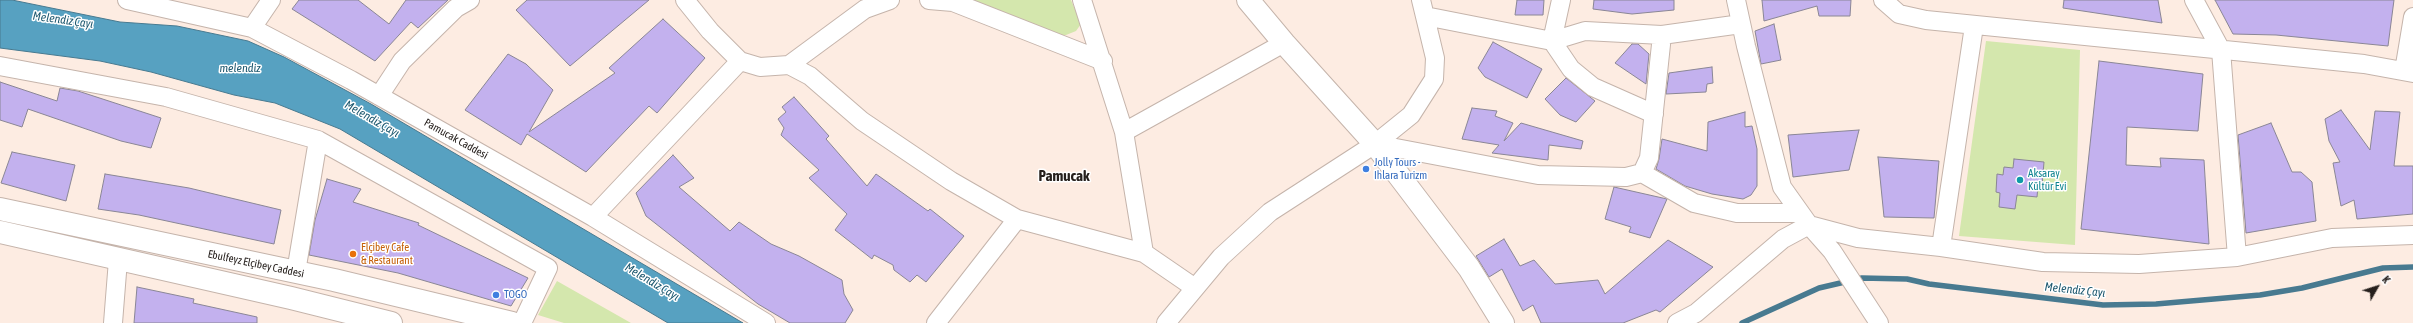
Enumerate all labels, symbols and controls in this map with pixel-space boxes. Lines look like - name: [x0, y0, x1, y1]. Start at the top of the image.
- water label: Melendiz Çayı: [32, 9, 94, 31]
- water label: melendiz: [219, 61, 261, 75]
- water label: Melendiz Çayı: [342, 98, 402, 140]
- street label: Pamucak Caddesi: [422, 116, 490, 162]
- place label: Jolly Tours - Ihlara Turizm: [1374, 156, 1427, 182]
- marker: Jolly Tours - Ihlara Turizm: [1361, 164, 1371, 174]
- district label: Pamucak: [1038, 167, 1090, 185]
- place label: Aksaray Kültür Evi: [2028, 167, 2066, 193]
- marker: Aksaray Kültür Evi: [2015, 175, 2025, 185]
- place label: Elçibey Cafe & Restaurant: [361, 241, 413, 267]
- street label: Ebulfeyz Elçibey Caddesi: [207, 247, 305, 281]
- marker: Elçibey Cafe & Restaurant: [348, 249, 358, 259]
- water label: Melendiz Çayı: [622, 260, 682, 304]
- north arrow: [2357, 267, 2397, 307]
- text: K: [2380, 274, 2393, 285]
- water label: Melendiz Çayı: [2044, 280, 2106, 300]
- place label: TOGO: [504, 288, 527, 302]
- marker: TOGO: [491, 290, 501, 300]

